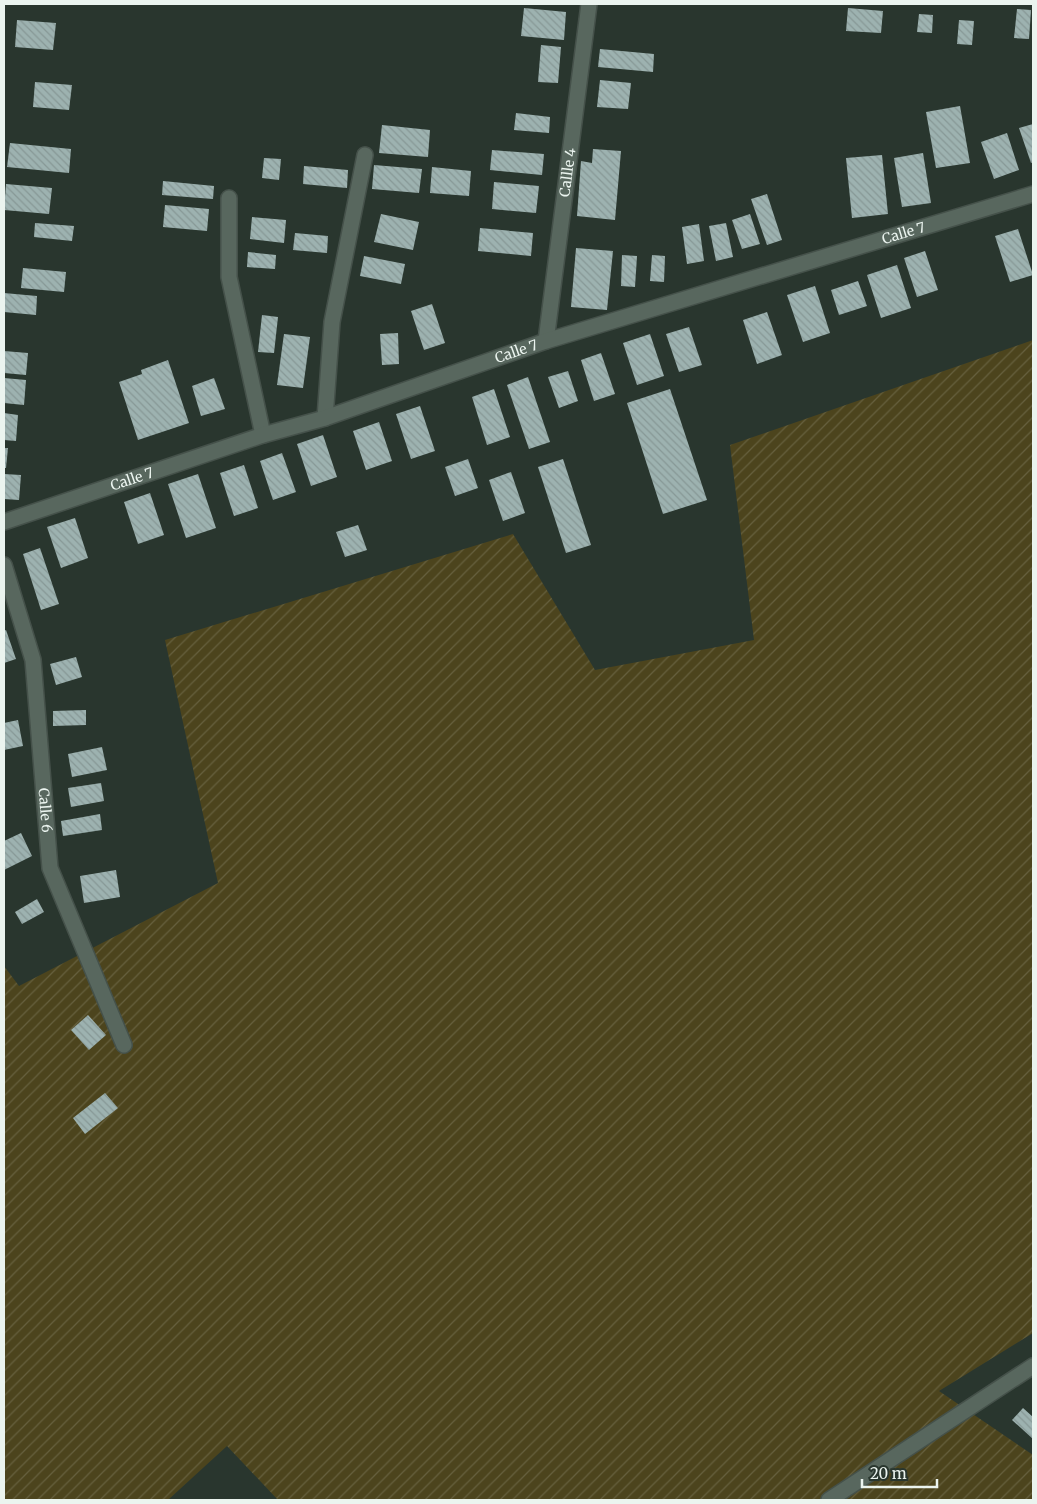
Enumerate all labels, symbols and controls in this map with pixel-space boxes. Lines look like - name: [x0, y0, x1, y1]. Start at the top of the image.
- street label: Callle 4: [555, 146, 580, 198]
- street label: Calle 7: [880, 218, 927, 248]
- street label: Calle 7: [492, 336, 540, 367]
- street label: Calle 7: [108, 463, 156, 495]
- street label: Calle 6: [34, 787, 56, 833]
- scale bar: [862, 1456, 937, 1488]
- text: 20 m: [870, 1464, 907, 1483]

